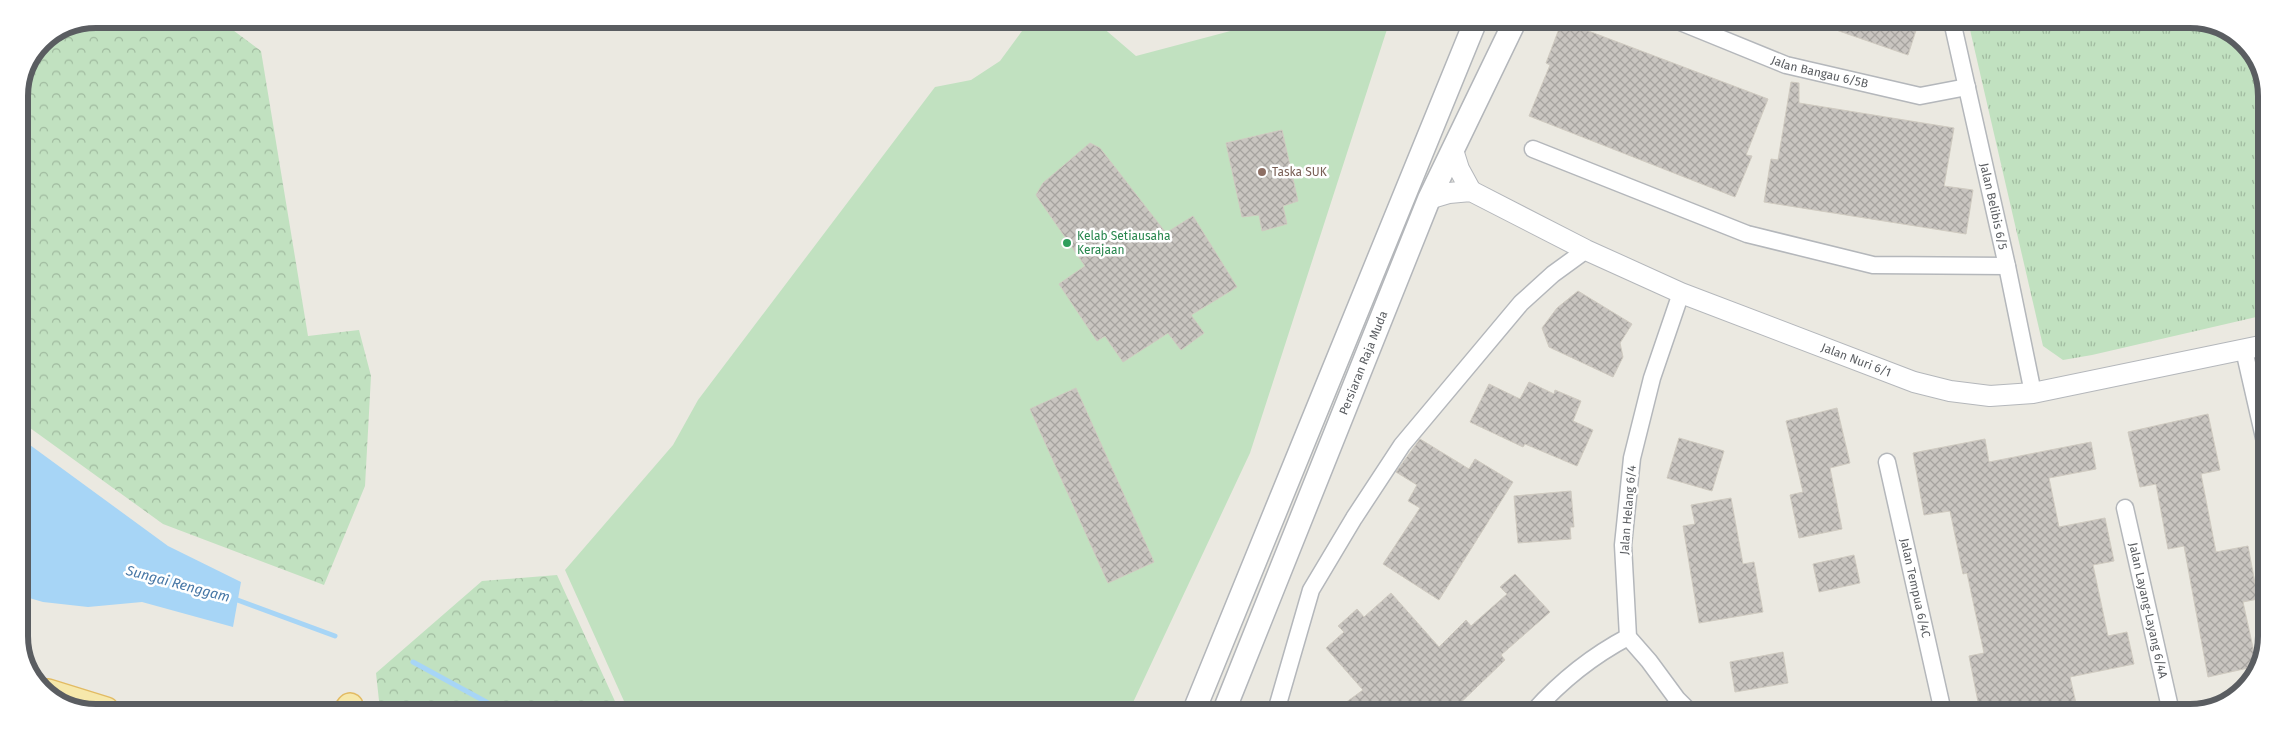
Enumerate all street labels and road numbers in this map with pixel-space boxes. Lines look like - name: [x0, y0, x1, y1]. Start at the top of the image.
- street label: Jalan Bangau 6/5B: [1769, 53, 1869, 91]
- street label: Jalan Belibis 6/5: [1977, 162, 2010, 251]
- street label: Persiaran Raja Muda: [1336, 309, 1390, 417]
- street label: Jalan Nuri 6/1: [1819, 340, 1893, 380]
- street label: Jalan Helang 6/4: [1617, 464, 1639, 555]
- street label: Jalan Tempua 6/4C: [1897, 537, 1933, 639]
- street label: Jalan Layang-Layang 6/4A: [2126, 541, 2170, 680]

